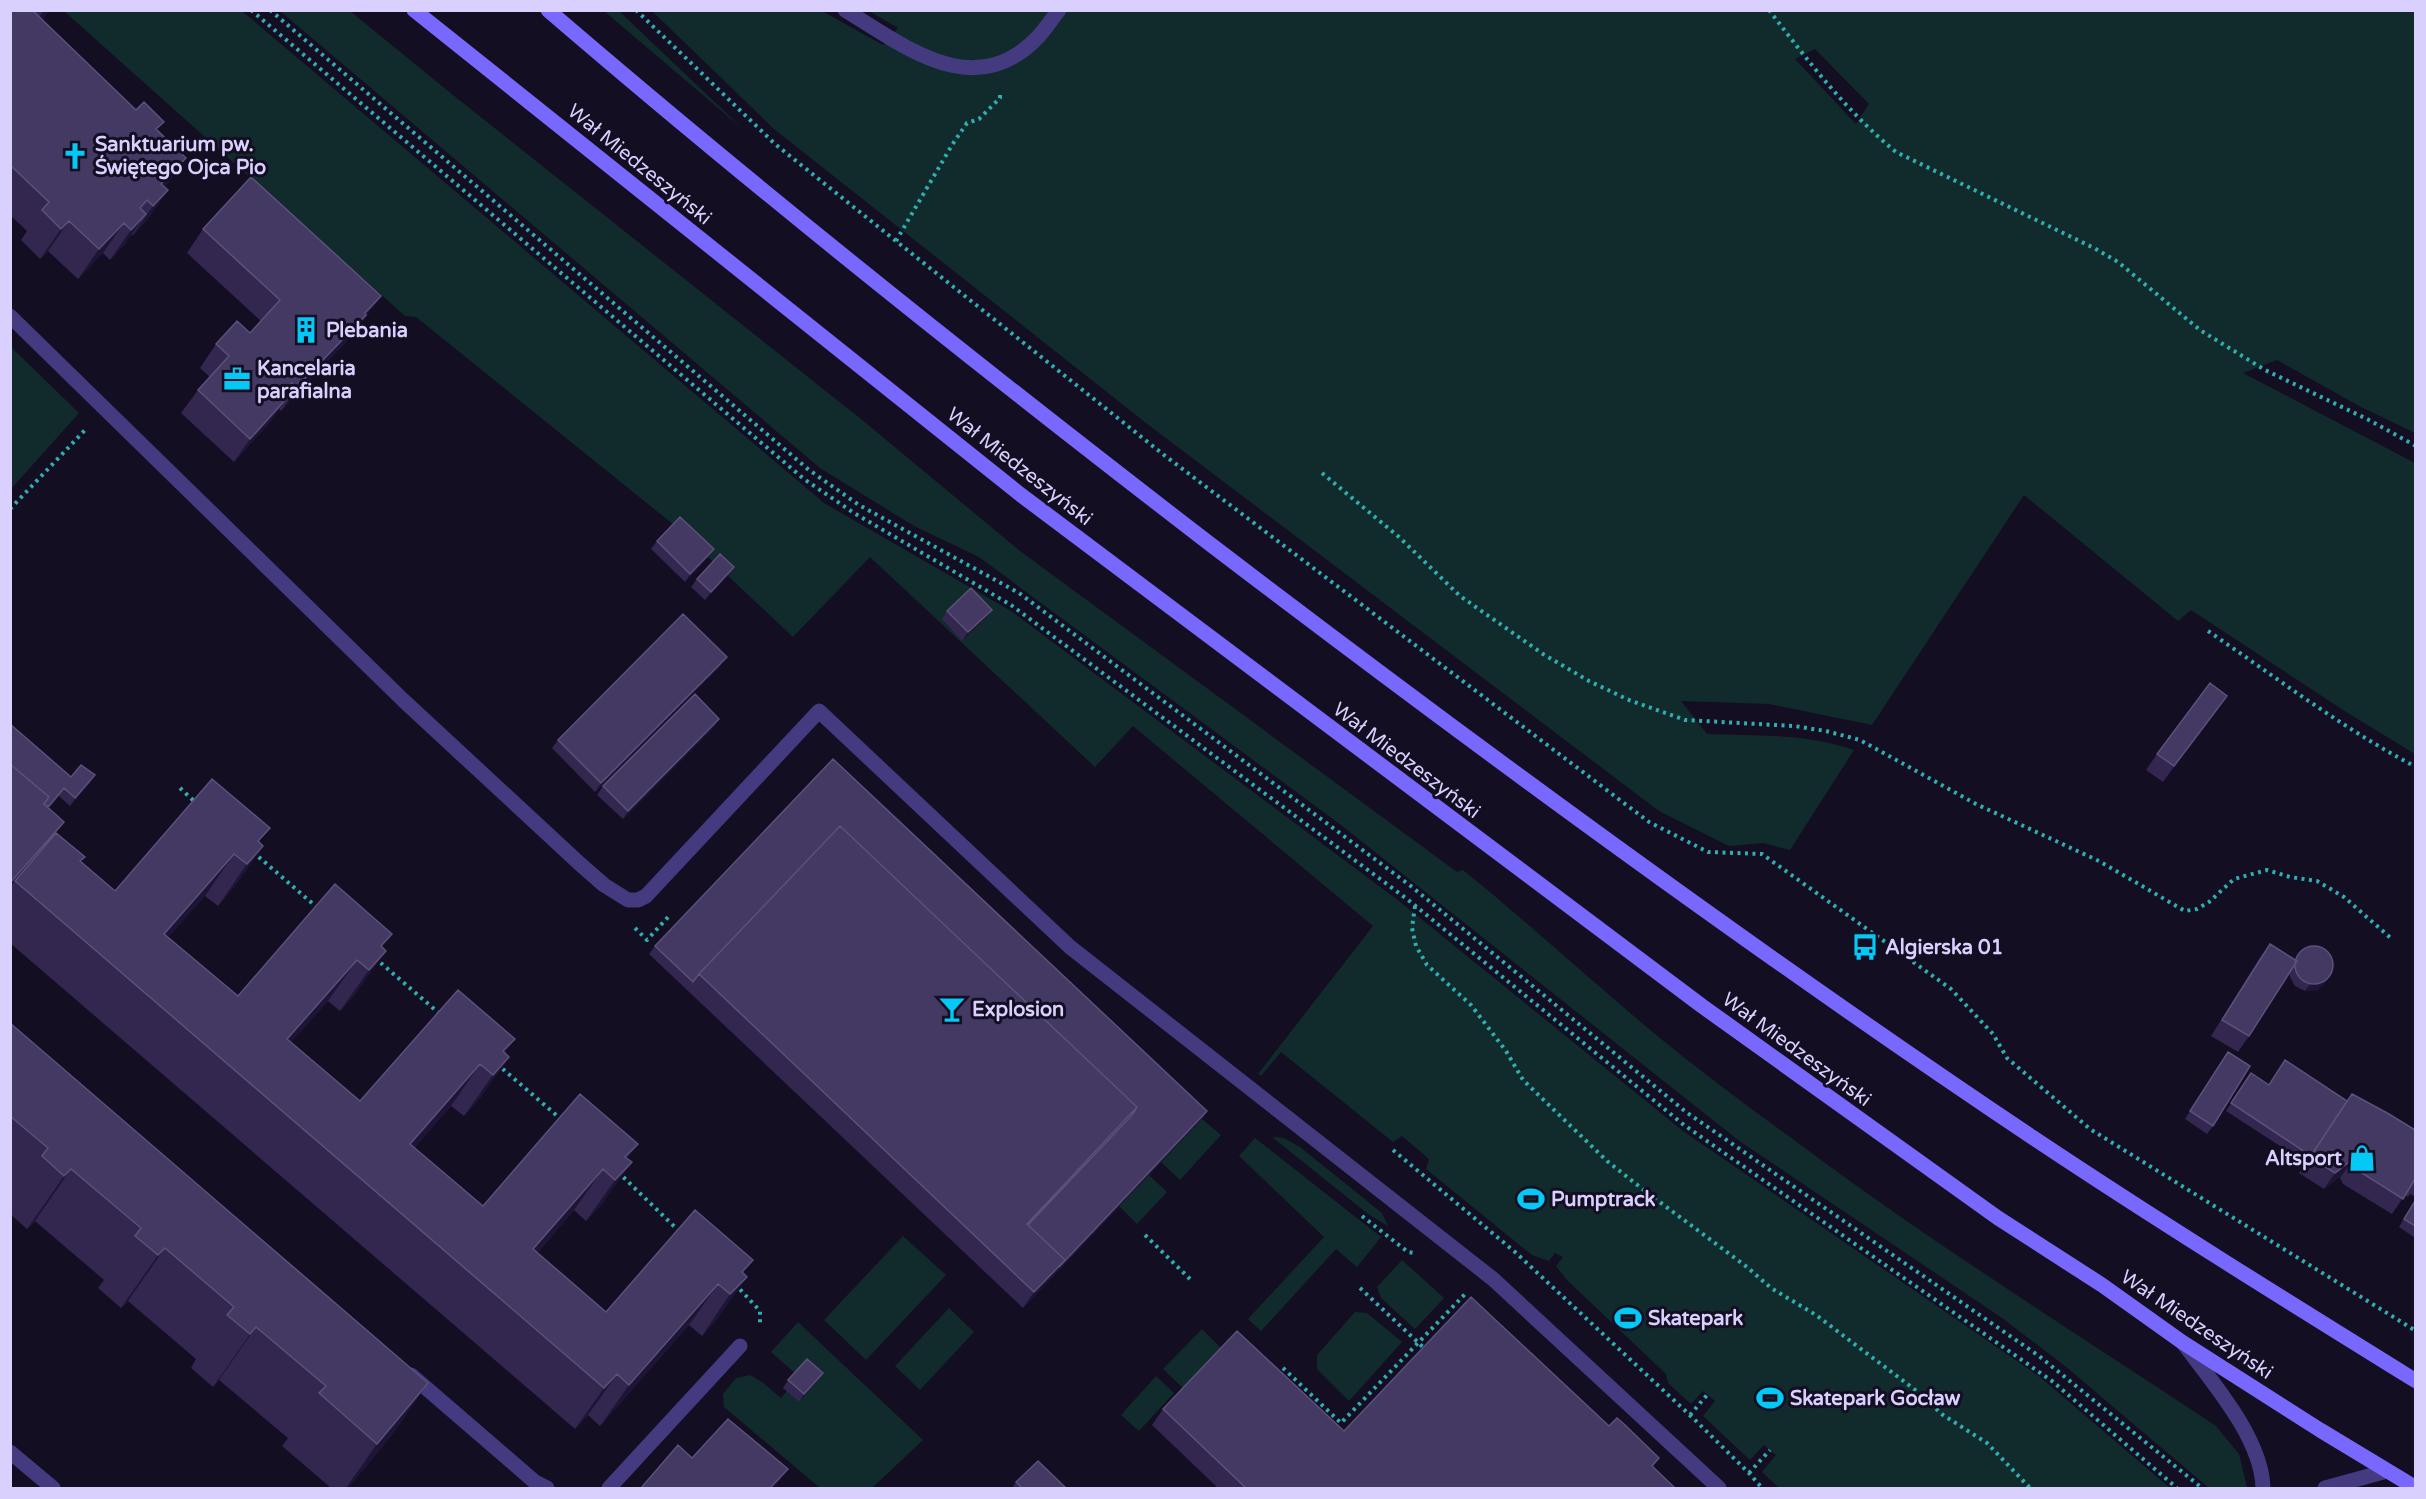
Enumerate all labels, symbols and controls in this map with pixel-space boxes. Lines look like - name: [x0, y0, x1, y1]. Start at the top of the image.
- street label: Wał Miedzeszyński: [563, 99, 716, 230]
- place label: Sanktuarium pw. Świętego Ojca Pio: [95, 133, 266, 180]
- church icon: Sanktuarium pw. Świętego Ojca Pio: [60, 141, 90, 171]
- building icon: Plebania: [291, 315, 321, 345]
- place label: Plebania: [326, 319, 408, 343]
- place label: Kancelaria parafialna: [257, 357, 356, 404]
- office icon: Kancelaria parafialna: [222, 364, 252, 394]
- street label: Wał Miedzeszyński: [942, 402, 1097, 531]
- street label: Wał Miedzeszyński: [1328, 698, 1485, 824]
- bus stop icon: Algierska 01: [1850, 932, 1880, 962]
- place label: Algierska 01: [1885, 936, 2003, 960]
- street label: Wał Miedzeszyński: [1717, 988, 1876, 1112]
- bar icon: Explosion: [937, 994, 967, 1024]
- place label: Explosion: [972, 998, 1064, 1022]
- shop icon: Altsport: [2347, 1143, 2377, 1173]
- place label: Altsport: [2265, 1147, 2342, 1171]
- sports icon: Pumptrack: [1516, 1184, 1546, 1214]
- place label: Pumptrack: [1551, 1188, 1656, 1212]
- street label: Wał Miedzeszyński: [2116, 1265, 2277, 1385]
- sports icon: Skatepark: [1613, 1303, 1643, 1333]
- place label: Skatepark: [1648, 1307, 1743, 1331]
- sports icon: Skatepark Gocław: [1755, 1383, 1785, 1413]
- place label: Skatepark Gocław: [1790, 1387, 1960, 1411]

